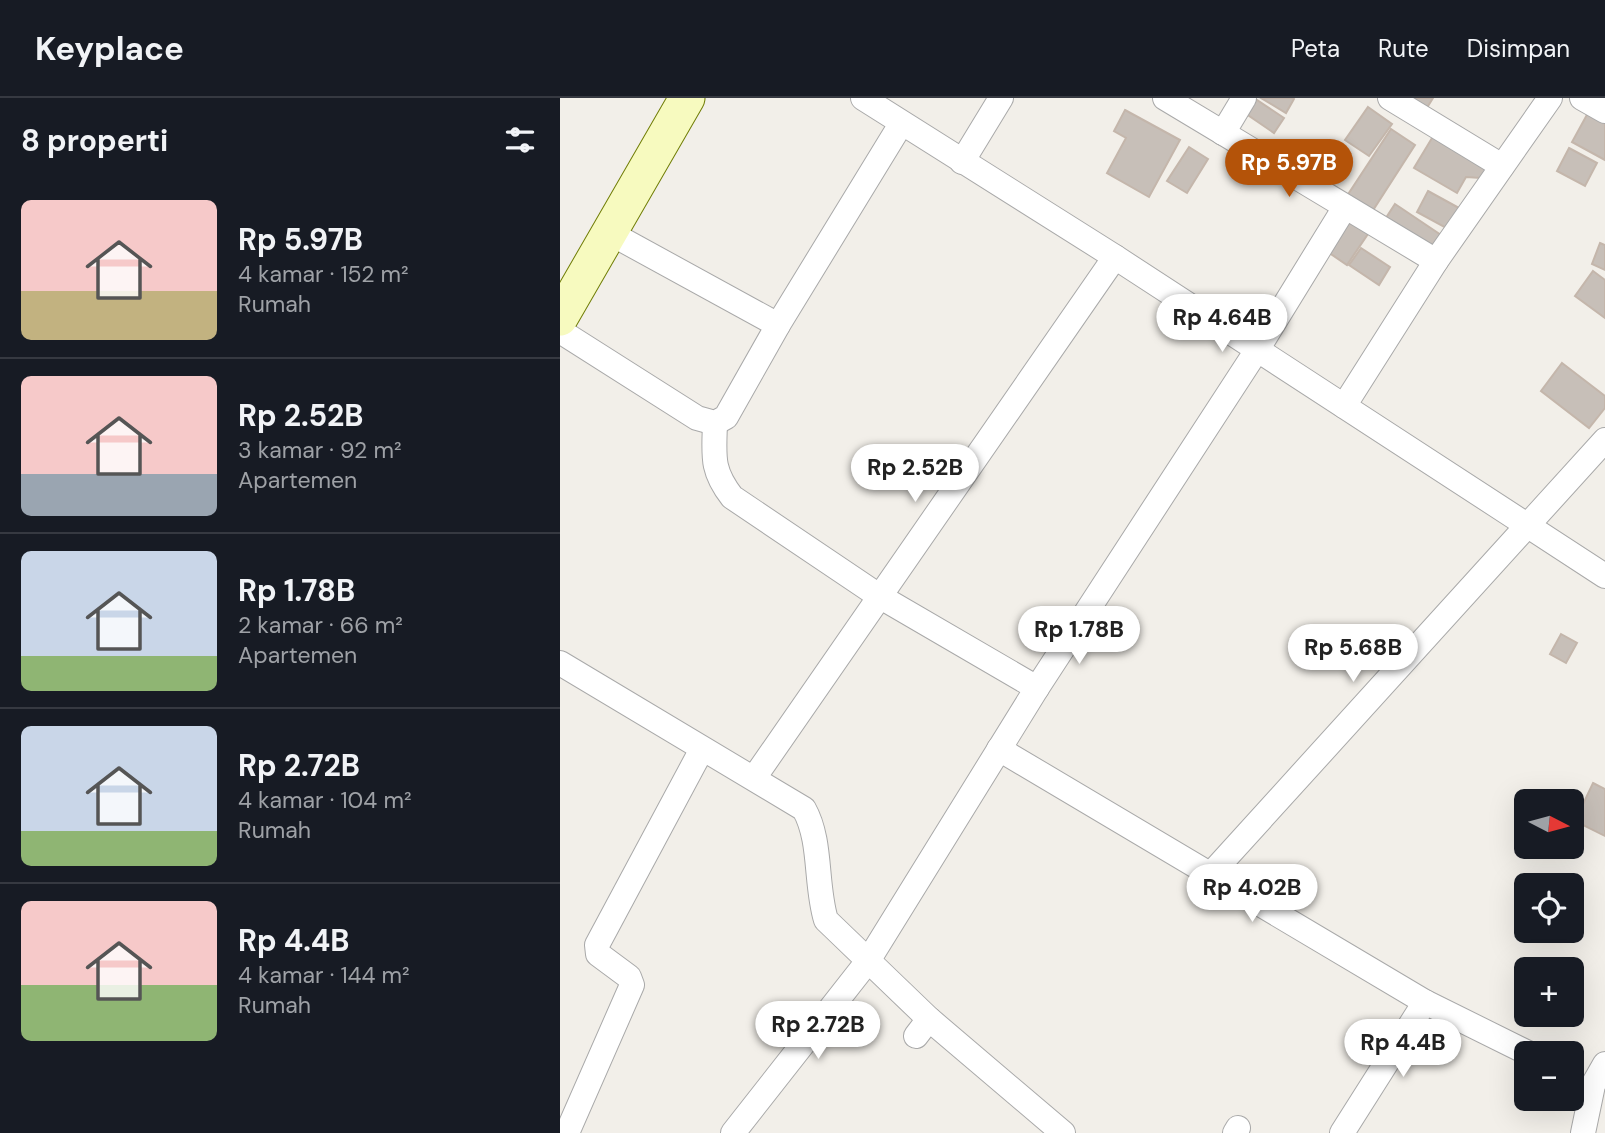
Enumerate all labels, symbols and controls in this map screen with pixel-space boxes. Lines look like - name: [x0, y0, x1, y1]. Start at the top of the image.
- text: Keyplace: [35, 27, 184, 70]
- text: Peta: [1291, 33, 1340, 64]
- text: Rute: [1378, 33, 1429, 64]
- text: Disimpan: [1467, 33, 1570, 64]
- text: 8 properti: [21, 121, 168, 160]
- icon: filters: [501, 121, 539, 159]
- pin: Rp 5.97B: [1217, 140, 1361, 199]
- text: Rp 5.97B: [1241, 147, 1337, 177]
- text: Rp 5.97B: [238, 220, 363, 259]
- icon: home: [77, 228, 161, 312]
- text: 4 kamar · 152 m²: [238, 259, 409, 289]
- text: Rumah: [238, 289, 311, 319]
- pin: Rp 4.64B: [1150, 294, 1294, 354]
- text: Rp 4.64B: [1172, 302, 1272, 332]
- text: Rp 2.52B: [238, 396, 363, 435]
- icon: home: [77, 404, 161, 488]
- text: 3 kamar · 92 m²: [238, 435, 402, 465]
- pin: Rp 2.52B: [843, 444, 987, 504]
- text: Rp 2.52B: [867, 452, 963, 482]
- text: Apartemen: [238, 465, 357, 495]
- text: Rp 1.78B: [238, 571, 355, 610]
- icon: home: [77, 579, 161, 663]
- pin: Rp 1.78B: [1007, 606, 1151, 666]
- text: 2 kamar · 66 m²: [238, 610, 403, 640]
- text: Rp 1.78B: [1034, 614, 1124, 644]
- pin: Rp 5.68B: [1281, 624, 1425, 684]
- text: Rp 5.68B: [1304, 632, 1402, 662]
- text: Apartemen: [238, 640, 357, 670]
- text: Rp 2.72B: [238, 746, 360, 785]
- icon: home: [77, 754, 161, 838]
- text: 4 kamar · 104 m²: [238, 785, 411, 815]
- north arrow: [1514, 789, 1584, 859]
- map controls: [1514, 789, 1584, 1111]
- text: Rumah: [238, 815, 311, 845]
- pin: Rp 4.02B: [1180, 864, 1324, 924]
- text: Rp 4.02B: [1203, 872, 1301, 902]
- button: locate: [1514, 873, 1584, 943]
- text: Rp 4.4B: [238, 921, 349, 960]
- icon: home: [77, 929, 161, 1013]
- button: +: [1514, 957, 1584, 1027]
- text: 4 kamar · 144 m²: [238, 960, 410, 990]
- text: Rumah: [238, 990, 311, 1020]
- pin: Rp 2.72B: [746, 1002, 890, 1061]
- text: Rp 2.72B: [771, 1009, 865, 1039]
- pin: Rp 4.4B: [1338, 1020, 1468, 1079]
- text: Rp 4.4B: [1360, 1027, 1446, 1057]
- button: −: [1514, 1041, 1584, 1111]

